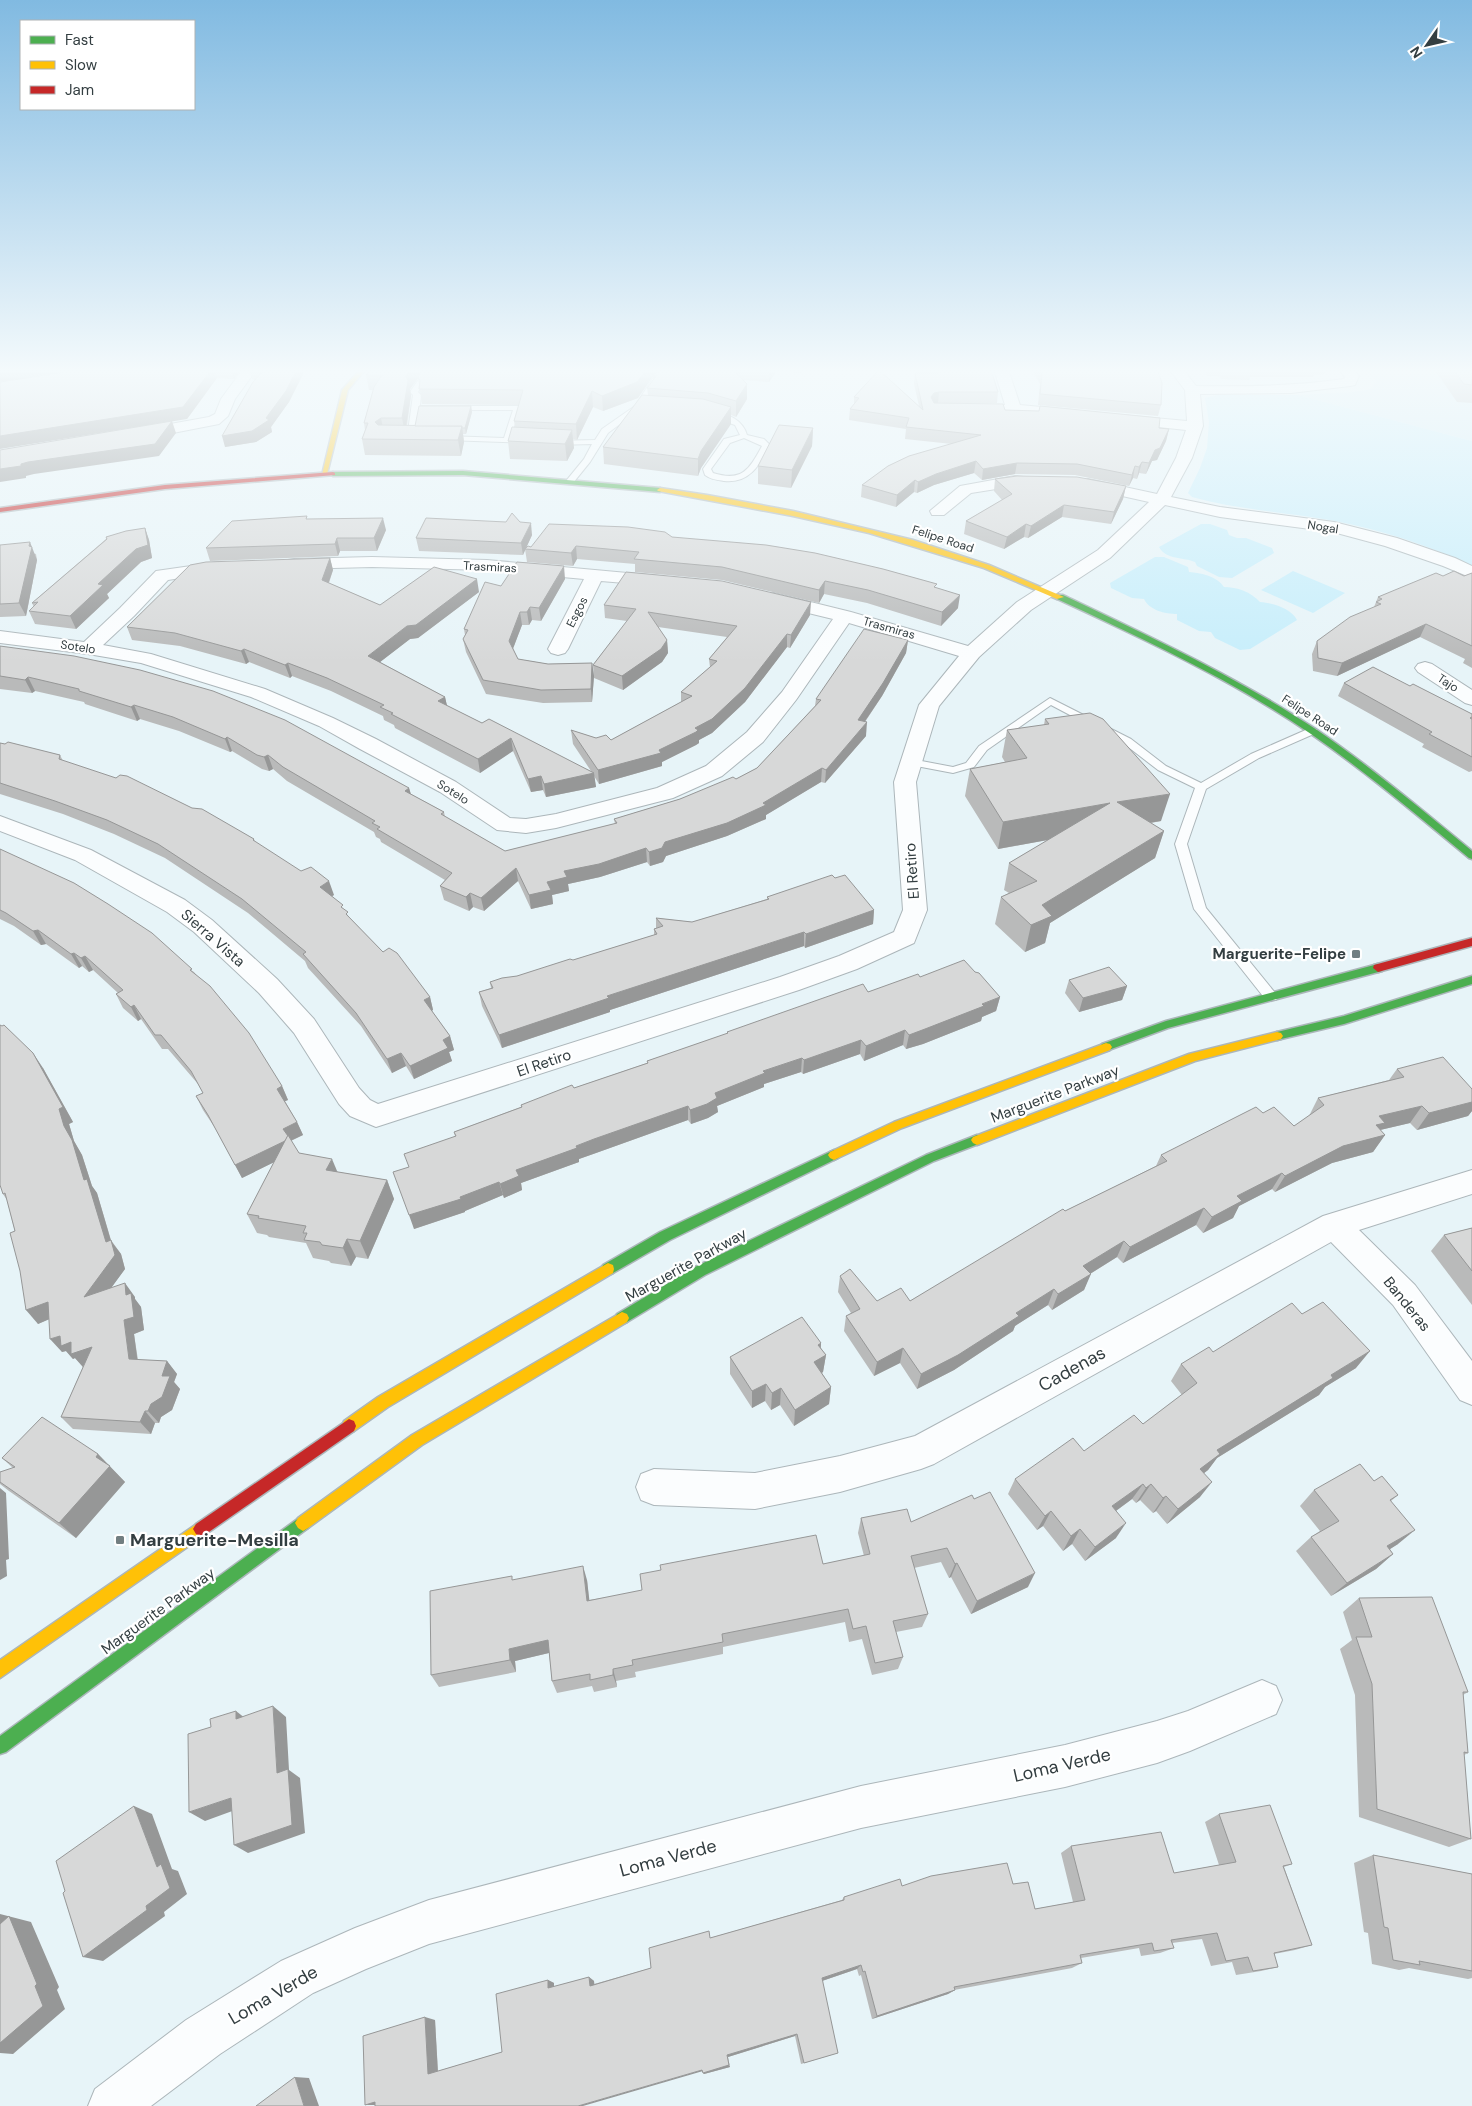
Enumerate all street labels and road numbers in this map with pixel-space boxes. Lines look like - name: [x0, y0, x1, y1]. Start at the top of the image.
- street label: Nogal: [1306, 517, 1340, 537]
- street label: Felipe Road: [910, 522, 976, 556]
- street label: Trasmiras: [463, 558, 517, 576]
- street label: Esgos: [563, 594, 591, 630]
- street label: Trasmiras: [861, 613, 917, 643]
- street label: Sotelo: [59, 636, 97, 658]
- street label: Tajo: [1434, 670, 1462, 696]
- street label: Felipe Road: [1279, 691, 1341, 739]
- street label: Sotelo: [434, 776, 472, 808]
- street label: El Retiro: [900, 842, 924, 900]
- street label: Sierra Vista: [177, 905, 249, 971]
- street label: El Retiro: [514, 1044, 574, 1082]
- street label: Marguerite Parkway: [988, 1060, 1123, 1128]
- street label: Marguerite Parkway: [622, 1223, 751, 1307]
- street label: Banderas: [1379, 1272, 1435, 1336]
- street label: Cadenas: [1034, 1341, 1110, 1397]
- street label: Marguerite Parkway: [97, 1563, 219, 1659]
- street label: Loma Verde: [1011, 1742, 1113, 1788]
- street label: Loma Verde: [617, 1834, 719, 1882]
- street label: Loma Verde: [224, 1960, 322, 2030]

